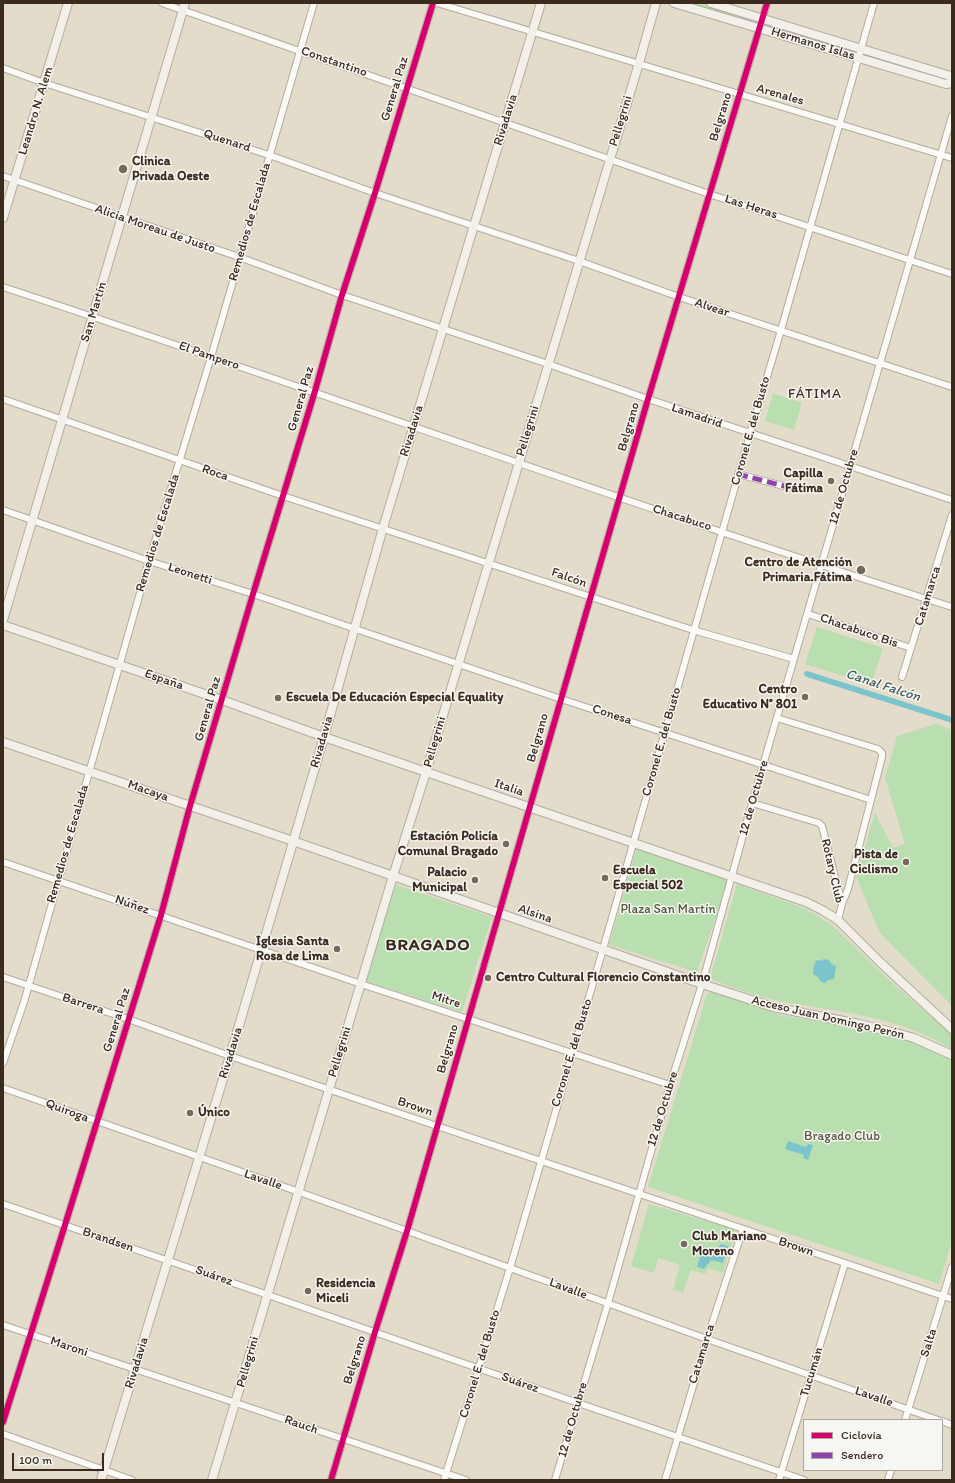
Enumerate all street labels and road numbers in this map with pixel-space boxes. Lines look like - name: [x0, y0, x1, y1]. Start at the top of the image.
- street label: Hermanos Islas: [769, 24, 857, 64]
- street label: Constantino: [299, 43, 369, 81]
- street label: General Paz: [378, 55, 412, 123]
- street label: Leandro N. Alem: [15, 65, 57, 157]
- street label: Arenales: [754, 81, 806, 109]
- street label: Belgrano: [706, 91, 736, 143]
- street label: Rivadavia: [491, 92, 521, 148]
- street label: Pellegrini: [606, 94, 636, 148]
- street label: Quenard: [201, 126, 253, 156]
- street label: Remedios de Escalada: [226, 161, 274, 283]
- street label: Las Heras: [723, 191, 779, 223]
- street label: Alicia Moreau de Justo: [93, 201, 217, 257]
- street label: San Martín: [77, 280, 111, 344]
- street label: Alvear: [693, 295, 731, 321]
- street label: El Pampero: [177, 338, 241, 374]
- street label: General Paz: [284, 365, 318, 433]
- street label: Coronel E. del Busto: [728, 375, 774, 487]
- street label: Lamadrid: [669, 400, 725, 432]
- street label: Belgrano: [615, 401, 643, 453]
- street label: Rivadavia: [397, 403, 427, 459]
- street label: Pellegrini: [513, 404, 543, 458]
- street label: 12 de Octubre: [826, 448, 862, 526]
- street label: Roca: [200, 461, 230, 485]
- street label: Remedios de Escalada: [133, 472, 183, 594]
- street label: Chacabuco: [650, 501, 714, 535]
- street label: Leonetti: [166, 560, 214, 588]
- street label: Catamarca: [912, 564, 944, 628]
- street label: Falcón: [549, 565, 589, 591]
- street label: Chacabuco Bis: [818, 610, 900, 652]
- street label: España: [143, 666, 185, 694]
- street label: General Paz: [191, 675, 225, 743]
- street label: Coronel E. del Busto: [639, 686, 685, 798]
- street label: Conesa: [590, 701, 634, 729]
- street label: Belgrano: [524, 712, 552, 764]
- street label: Rivadavia: [307, 714, 337, 770]
- street label: Pellegrini: [420, 715, 450, 769]
- street label: 12 de Octubre: [736, 759, 772, 837]
- street label: Italia: [492, 776, 526, 800]
- street label: Macaya: [125, 777, 171, 805]
- street label: Remedios de Escalada: [44, 783, 92, 905]
- street label: Rotary Club: [817, 837, 847, 905]
- street label: Núñez: [113, 892, 151, 918]
- street label: Alsina: [516, 901, 554, 927]
- street label: General Paz: [100, 986, 134, 1054]
- street label: Mitre: [430, 988, 462, 1012]
- street label: Barrera: [60, 990, 106, 1018]
- street label: Acceso Juan Domingo Perón: [750, 993, 906, 1043]
- street label: Coronel E. del Busto: [548, 997, 596, 1109]
- street label: Belgrano: [434, 1023, 462, 1075]
- street label: Rivadavia: [216, 1025, 246, 1081]
- street label: Pellegrini: [325, 1025, 355, 1079]
- street label: 12 de Octubre: [644, 1070, 682, 1148]
- street label: Brown: [395, 1094, 435, 1120]
- street label: Quiroga: [43, 1096, 91, 1126]
- street label: Lavalle: [242, 1166, 284, 1194]
- street label: Brandsen: [80, 1224, 136, 1256]
- street label: Brown: [776, 1234, 816, 1260]
- street label: Suárez: [193, 1262, 235, 1290]
- street label: Lavalle: [547, 1275, 589, 1303]
- street label: Coronel E. del Busto: [456, 1308, 504, 1420]
- street label: Catamarca: [686, 1322, 718, 1386]
- street label: Salta: [917, 1327, 941, 1359]
- street label: Maroni: [48, 1333, 90, 1361]
- street label: Belgrano: [340, 1334, 370, 1386]
- street label: Rivadavia: [122, 1335, 152, 1391]
- street label: Pellegrini: [233, 1335, 263, 1389]
- street label: Tucumán: [797, 1345, 827, 1399]
- street label: Suárez: [499, 1369, 541, 1397]
- street label: 12 de Octubre: [555, 1381, 591, 1459]
- street label: Lavalle: [853, 1383, 895, 1411]
- street label: Rauch: [282, 1412, 320, 1438]

